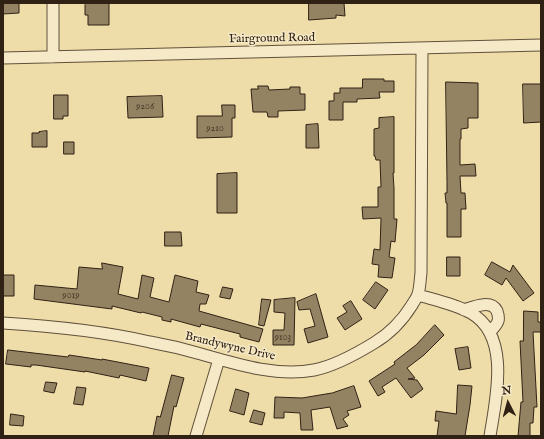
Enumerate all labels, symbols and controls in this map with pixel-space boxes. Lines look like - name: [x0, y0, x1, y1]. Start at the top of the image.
- street label: Fairground Road: [229, 31, 315, 47]
- house number: 9206: [136, 101, 154, 113]
- house number: 9210: [206, 123, 224, 135]
- house number: 9019: [62, 290, 80, 302]
- street label: Brandywyne Drive: [183, 330, 277, 364]
- house number: 9103: [275, 332, 291, 344]
- north arrow: [488, 383, 528, 423]
- text: N: [501, 384, 512, 399]

